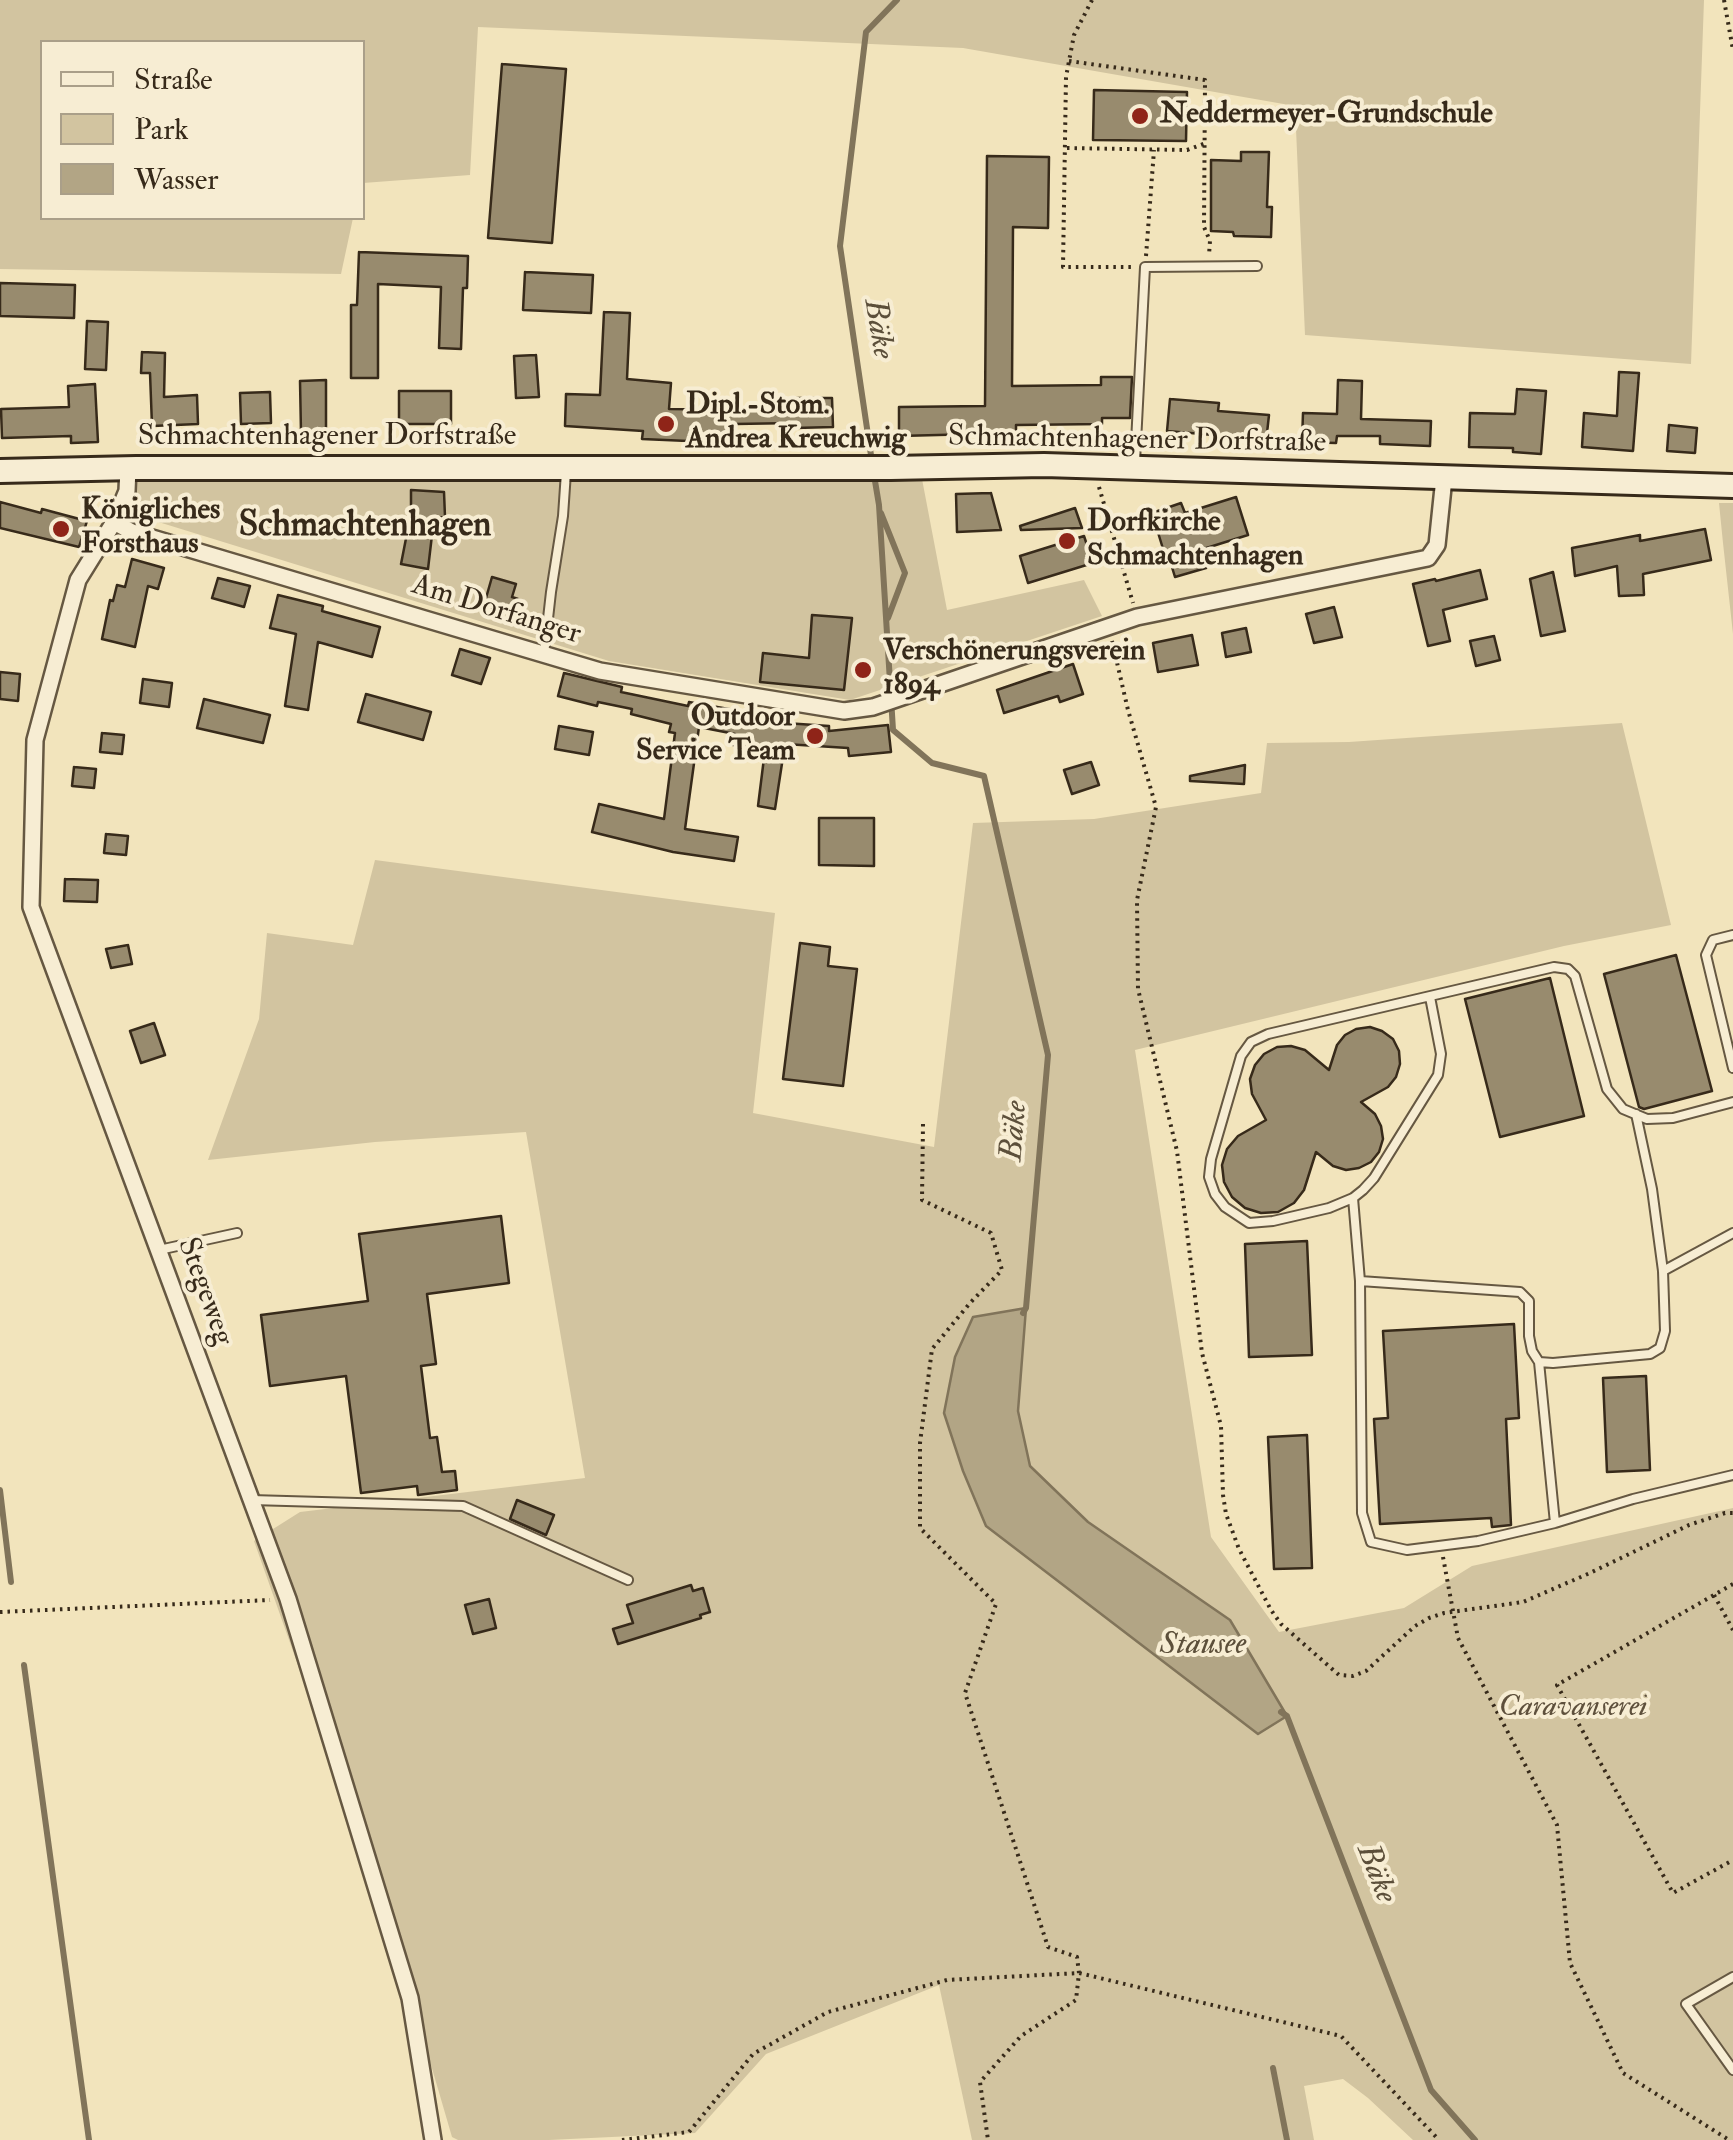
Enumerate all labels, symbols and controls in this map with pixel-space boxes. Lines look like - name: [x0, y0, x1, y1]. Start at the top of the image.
- legend: [40, 40, 365, 220]
- text: Straße: [134, 61, 213, 98]
- place label: Neddermeyer-Grundschule: [1160, 98, 1493, 134]
- marker: Neddermeyer-Grundschule: [1129, 105, 1151, 127]
- text: Park: [134, 111, 189, 148]
- text: Wasser: [134, 161, 219, 198]
- water label: Bäke: [853, 296, 901, 362]
- place label: Dipl.-Stom. Andrea Kreuchwig: [686, 389, 906, 460]
- marker: Dipl.-Stom. Andrea Kreuchwig: [655, 413, 677, 435]
- street label: Schmachtenhagener Dorfstraße: [138, 420, 516, 456]
- street label: Schmachtenhagener Dorfstraße: [948, 420, 1326, 462]
- place label: Königliches Forsthaus: [81, 494, 220, 564]
- district label: Schmachtenhagen: [239, 506, 491, 548]
- place label: Dorfkirche Schmachtenhagen: [1087, 506, 1303, 576]
- marker: Königliches Forsthaus: [50, 518, 72, 540]
- marker: Dorfkirche Schmachtenhagen: [1056, 530, 1078, 552]
- street label: Am Dorfanger: [407, 568, 585, 654]
- place label: Verschönerungsverein 1894: [883, 635, 1146, 706]
- marker: Verschönerungsverein 1894: [852, 659, 874, 681]
- place label: Outdoor Service Team: [636, 701, 795, 772]
- marker: Outdoor Service Team: [804, 725, 826, 747]
- water label: Bäke: [994, 1099, 1038, 1163]
- street label: Stegeweg: [168, 1233, 240, 1351]
- water label: Stausee: [1160, 1627, 1246, 1665]
- park label: Caravanserei: [1499, 1691, 1647, 1727]
- water label: Bäke: [1346, 1839, 1404, 1909]

